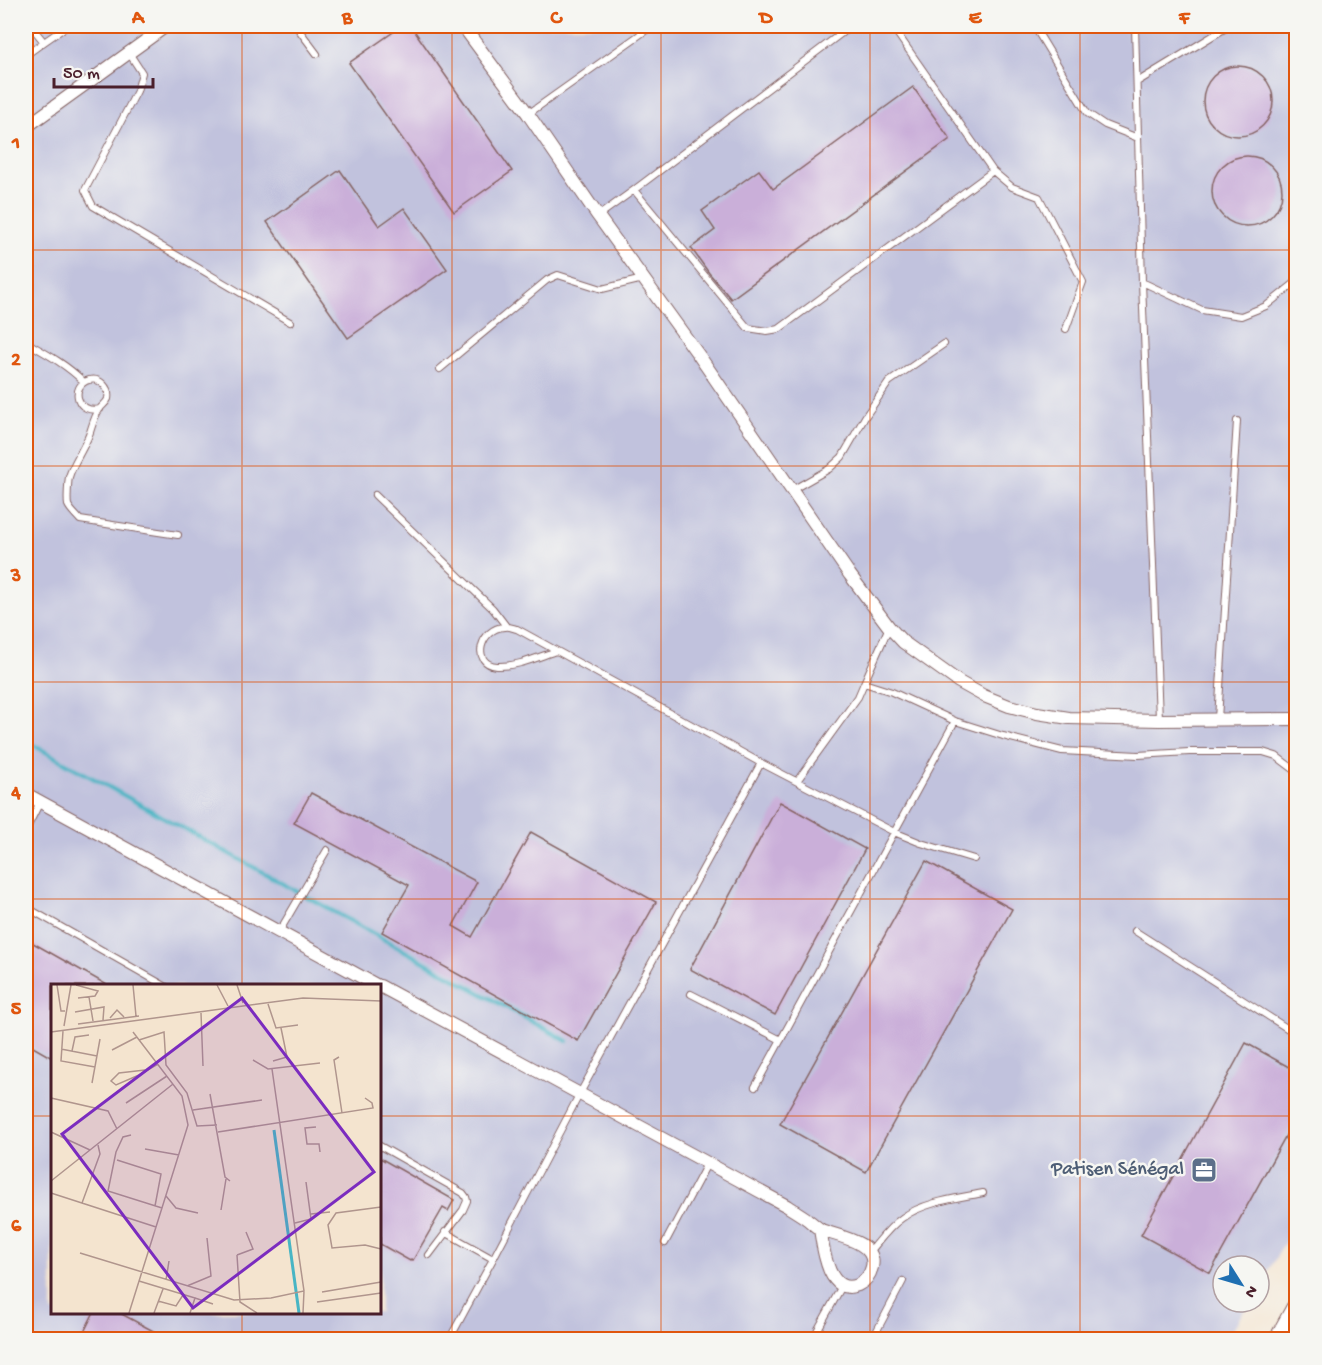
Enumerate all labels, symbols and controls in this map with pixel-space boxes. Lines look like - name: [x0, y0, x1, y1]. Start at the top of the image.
- text: A: [131, 8, 146, 31]
- text: B: [341, 8, 353, 31]
- text: C: [550, 8, 564, 31]
- text: D: [757, 8, 773, 31]
- text: E: [969, 8, 983, 31]
- text: F: [1178, 8, 1191, 31]
- scale bar: [54, 51, 153, 89]
- text: 50 m: [63, 64, 100, 85]
- text: 1: [11, 133, 20, 156]
- text: 2: [11, 350, 21, 373]
- text: 3: [10, 566, 21, 589]
- text: 4: [10, 783, 21, 806]
- inset map: [51, 984, 381, 1314]
- text: 5: [11, 999, 22, 1022]
- office icon: Patisen Sénégal: [1189, 1155, 1219, 1185]
- place label: Patisen Sénégal: [1050, 1159, 1184, 1182]
- text: 6: [11, 1216, 22, 1239]
- north arrow: [1211, 1254, 1271, 1314]
- text: N: [1239, 1281, 1261, 1301]

